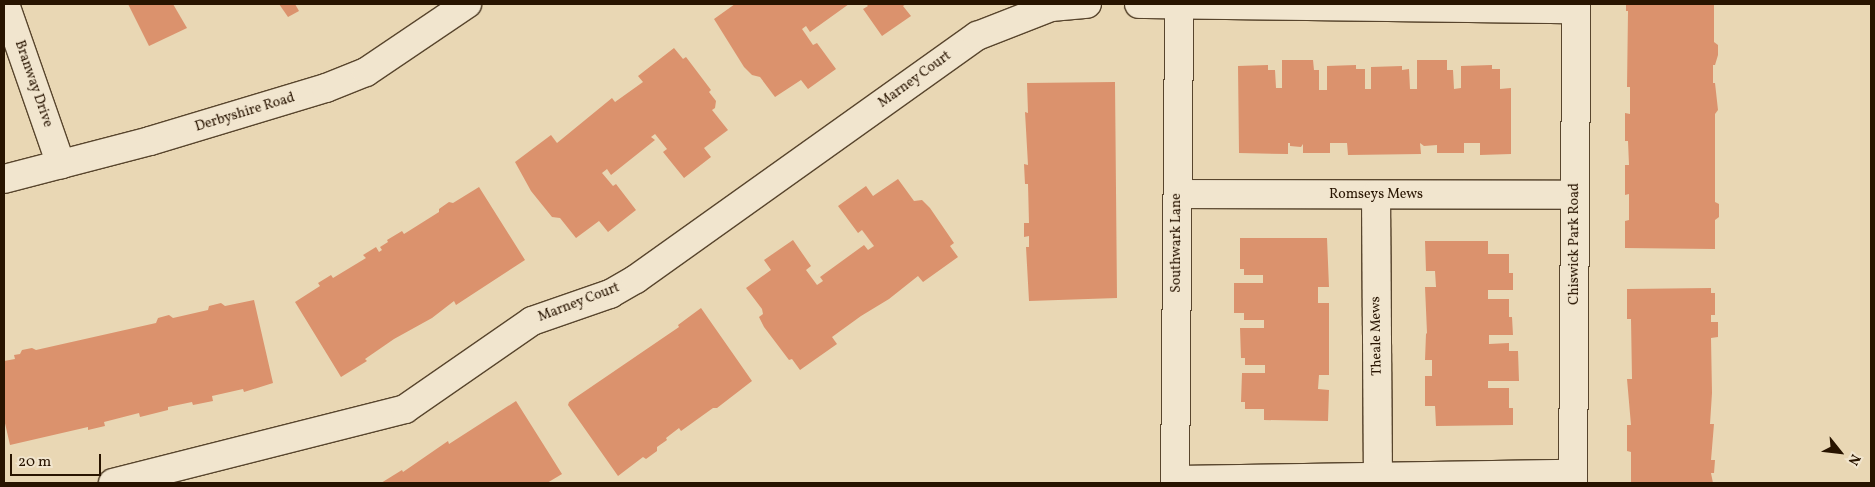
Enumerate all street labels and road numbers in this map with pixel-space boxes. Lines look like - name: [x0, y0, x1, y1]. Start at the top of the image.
- street label: Branway Drive: [10, 38, 56, 130]
- street label: Marney Court: [875, 48, 955, 112]
- street label: Derbyshire Road: [193, 90, 297, 136]
- street label: Chiswick Park Road: [1567, 183, 1583, 305]
- street label: Romseys Mews: [1329, 187, 1423, 203]
- street label: Southwark Lane: [1169, 193, 1185, 293]
- street label: Marney Court: [536, 280, 622, 326]
- street label: Theale Mews: [1368, 296, 1386, 376]

